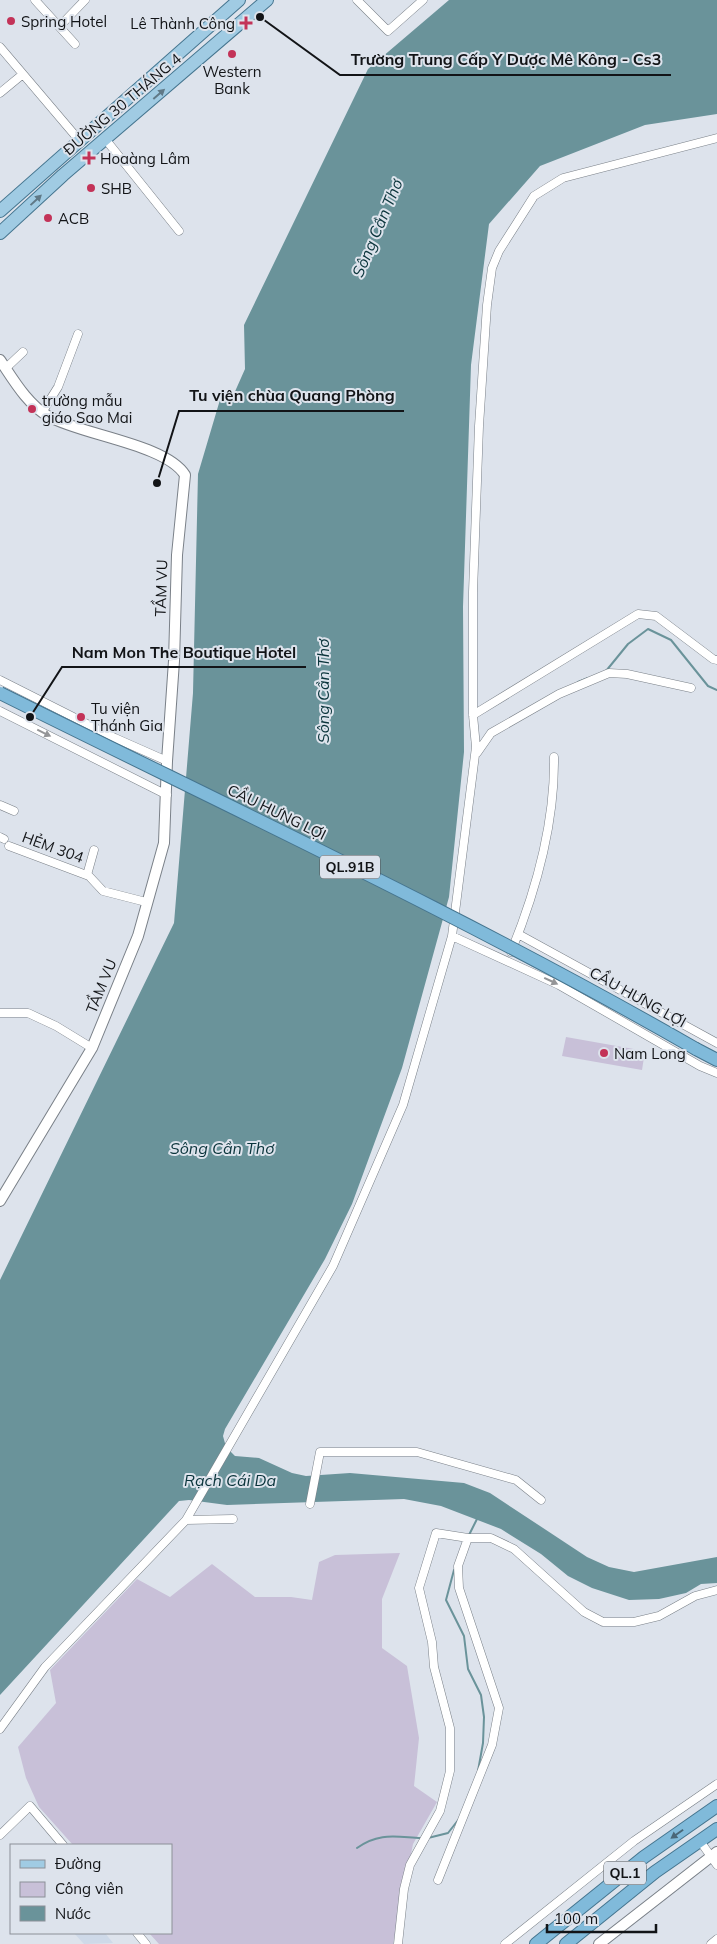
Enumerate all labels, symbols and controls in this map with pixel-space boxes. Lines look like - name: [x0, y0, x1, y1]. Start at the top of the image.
- place label: Spring Hotel: [21, 12, 107, 31]
- place label: Lê Thành Công: [130, 14, 235, 33]
- marker: Spring Hotel: [5, 15, 17, 27]
- marker: Lê Thành Công: [239, 16, 253, 30]
- callout: Trường Trung Cấp Y Dược Mê Kông - Cs3: [340, 44, 671, 75]
- marker: Western Bank: [226, 48, 238, 60]
- street label: ĐƯỜNG 30 THÁNG 4: [59, 49, 185, 159]
- text: Trường Trung Cấp Y Dược Mê Kông - Cs3: [351, 49, 661, 69]
- place label: Western Bank: [203, 62, 261, 98]
- one-way arrow: [152, 89, 165, 100]
- place label: Hoaàng Lâm: [100, 149, 190, 168]
- marker: Hoaàng Lâm: [82, 151, 96, 165]
- water label: Sông Cần Thơ: [347, 175, 407, 280]
- place label: SHB: [101, 179, 132, 198]
- marker: SHB: [85, 182, 97, 194]
- one-way arrow: [29, 194, 41, 206]
- place label: ACB: [58, 209, 89, 228]
- marker: ACB: [42, 212, 54, 224]
- callout: Tu viện chùa Quang Phòng: [179, 380, 404, 411]
- text: Tu viện chùa Quang Phòng: [189, 385, 395, 405]
- place label: trường mẫu giáo Sao Mai: [42, 391, 132, 427]
- marker: trường mẫu giáo Sao Mai: [26, 403, 38, 415]
- street label: TẦM VU: [150, 559, 171, 617]
- callout: Nam Mon The Boutique Hotel: [62, 636, 306, 667]
- water label: Sông Cần Thơ: [313, 638, 333, 743]
- text: Nam Mon The Boutique Hotel: [72, 642, 296, 662]
- place label: Tu viện Thánh Gia: [91, 699, 163, 735]
- marker: Tu viện Thánh Gia: [75, 711, 87, 723]
- one-way arrow: [37, 729, 51, 737]
- street label: CẦU HƯNG LỢI: [225, 779, 330, 844]
- street label: HẺM 304: [20, 827, 86, 867]
- road number: QL.91B: [320, 856, 380, 879]
- street label: TẦM VU: [81, 956, 121, 1016]
- street label: CẦU HƯNG LỢI: [586, 962, 690, 1031]
- one-way arrow: [544, 978, 558, 986]
- place label: Nam Long: [614, 1044, 686, 1063]
- marker: Nam Long: [598, 1047, 610, 1059]
- water label: Sông Cần Thơ: [170, 1138, 275, 1158]
- water label: Rạch Cái Da: [184, 1470, 277, 1490]
- one-way arrow: [670, 1829, 684, 1839]
- legend: [10, 1844, 172, 1934]
- text: Đường: [55, 1854, 101, 1873]
- road number: QL.1: [604, 1862, 646, 1885]
- text: Công viên: [55, 1879, 124, 1898]
- scale bar: [547, 1902, 656, 1934]
- text: Nước: [55, 1904, 91, 1923]
- text: 100 m: [554, 1909, 598, 1928]

